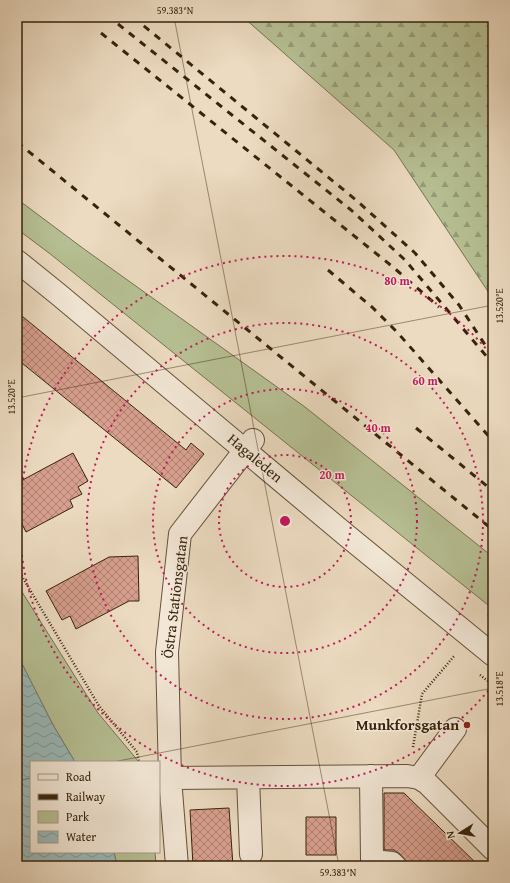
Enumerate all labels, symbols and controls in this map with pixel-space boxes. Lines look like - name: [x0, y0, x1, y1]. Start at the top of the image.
- text: 59.383°N: [157, 3, 194, 18]
- text: 80 m: [384, 272, 410, 289]
- text: 13.520°E: [492, 288, 507, 324]
- text: 60 m: [412, 372, 438, 389]
- text: 13.520°E: [4, 379, 19, 415]
- text: 40 m: [365, 419, 391, 436]
- street label: Hagaleden: [223, 428, 288, 487]
- text: 20 m: [319, 466, 345, 483]
- centre of rings: [278, 514, 292, 528]
- street label: Östra Stationsgatan: [157, 534, 193, 659]
- text: 13.518°E: [492, 671, 507, 707]
- place label: Munkforsgatan: [356, 714, 459, 735]
- marker: Munkforsgatan: [462, 720, 472, 730]
- legend: [30, 761, 160, 853]
- text: Road: [66, 768, 92, 785]
- text: Railway: [66, 788, 105, 805]
- text: Park: [66, 808, 90, 825]
- north arrow: [440, 813, 480, 853]
- text: Water: [66, 828, 96, 845]
- text: N: [442, 829, 459, 840]
- text: 59.383°N: [320, 865, 357, 880]

